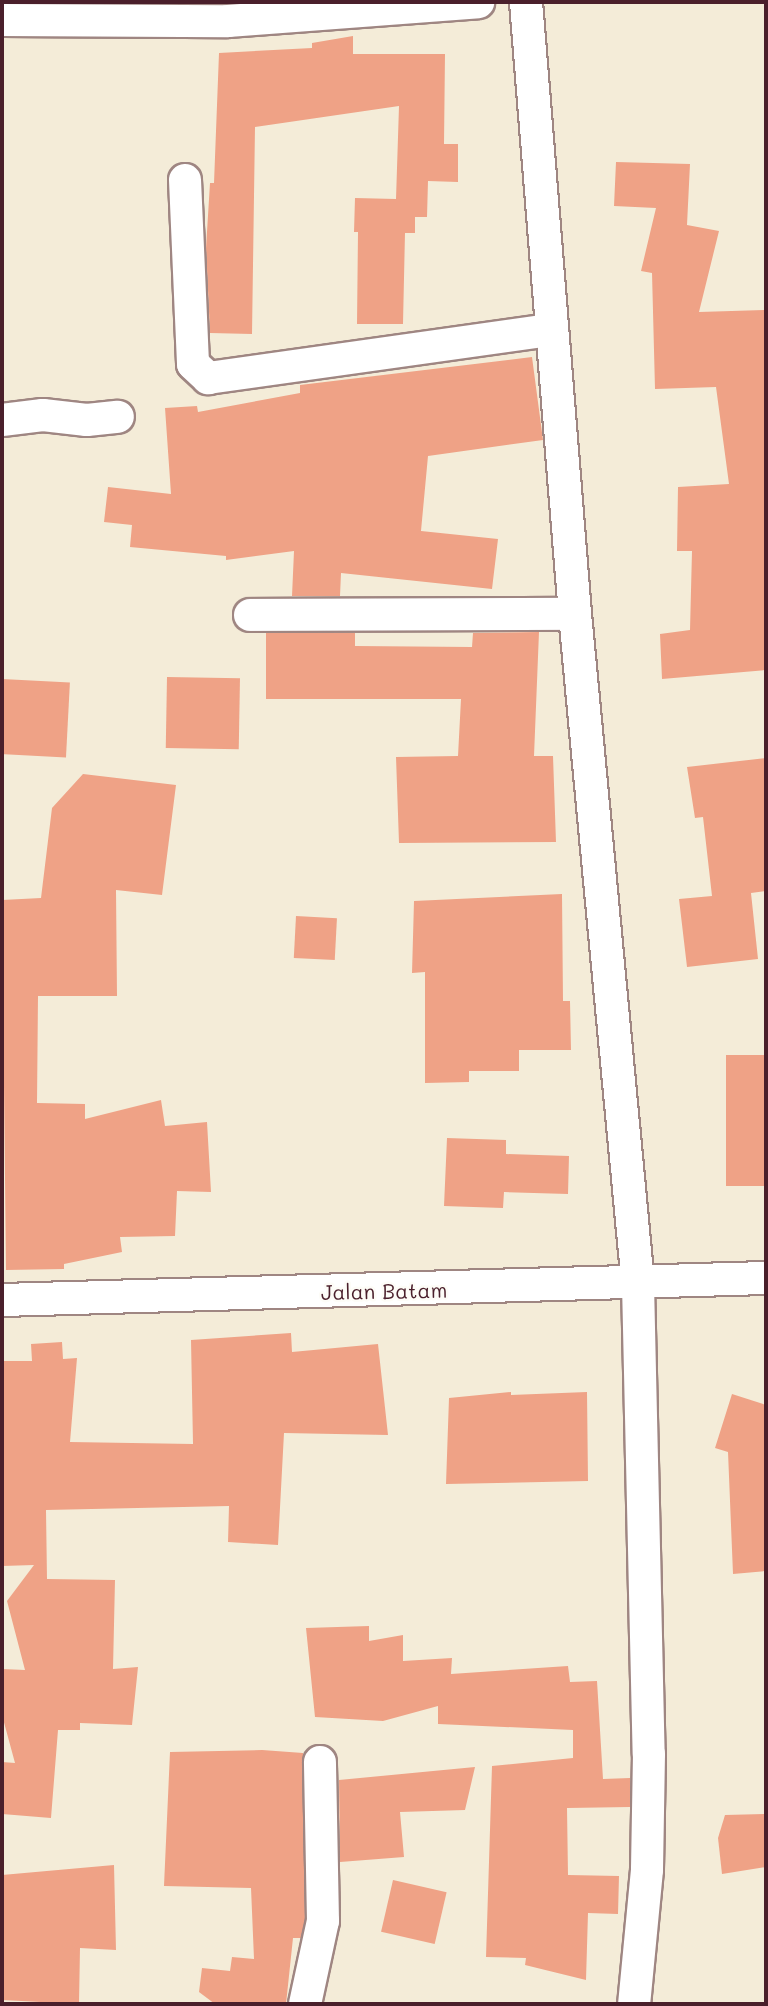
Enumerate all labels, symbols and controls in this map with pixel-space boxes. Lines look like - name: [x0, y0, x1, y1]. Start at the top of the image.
- street label: Jalan Batam: [321, 1277, 447, 1305]

